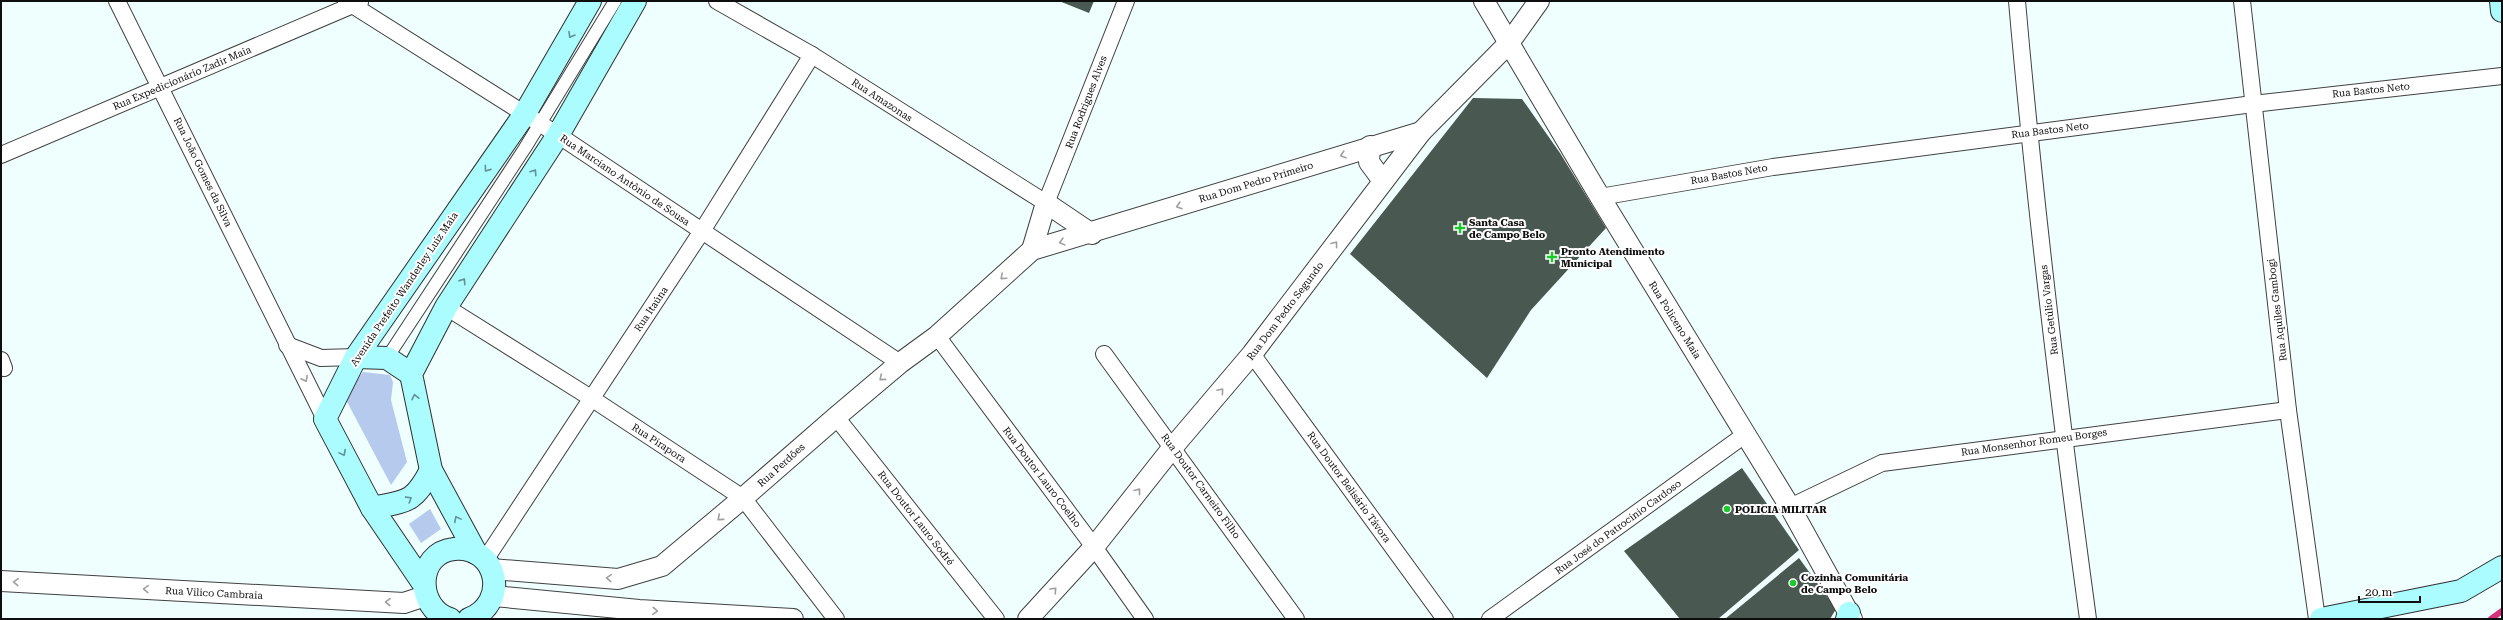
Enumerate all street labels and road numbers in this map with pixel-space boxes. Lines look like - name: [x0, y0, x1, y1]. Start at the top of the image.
- street label: Rua Expedicionário Zadir Maia: [111, 44, 253, 112]
- street label: Rua Rodrigues Alves: [1063, 54, 1109, 150]
- street label: Rua Amazonas: [850, 76, 915, 124]
- street label: Rua Bastos Neto: [2332, 80, 2410, 100]
- street label: Rua João Gomes da Silva: [172, 115, 235, 229]
- street label: Rua Bastos Neto: [2011, 120, 2089, 140]
- street label: Rua Marciano Antônio de Sousa: [558, 132, 692, 228]
- street label: Rua Dom Pedro Primeiro: [1197, 159, 1315, 205]
- street label: Rua Bastos Neto: [1690, 162, 1768, 186]
- street label: Avenida Prefeito Wanderley Luiz Maia: [348, 209, 460, 368]
- street label: Rua Aquiles Gambogi: [2265, 258, 2289, 362]
- street label: Rua Dom Pedro Segundo: [1244, 260, 1326, 362]
- street label: Rua Getúlio Vargas: [2038, 264, 2060, 356]
- street label: Rua Policeno Maia: [1647, 279, 1704, 361]
- street label: Rua Itaúna: [632, 284, 670, 334]
- street label: Rua Pirapora: [630, 421, 689, 465]
- street label: Rua Doutor Lauro Coelho: [1001, 425, 1083, 529]
- street label: Rua Monsenhor Romeu Borges: [1960, 426, 2108, 458]
- street label: Rua Doutor Belisário Távora: [1305, 429, 1393, 545]
- street label: Rua Doutor Carneiro Filho: [1159, 431, 1243, 541]
- street label: Rua Perdões: [755, 441, 807, 489]
- street label: Rua Doutor Lauro Sodré: [876, 469, 957, 568]
- street label: Rua José do Patrocínio Cardoso: [1553, 478, 1683, 576]
- street label: Rua Vilico Cambraia: [165, 585, 264, 601]

